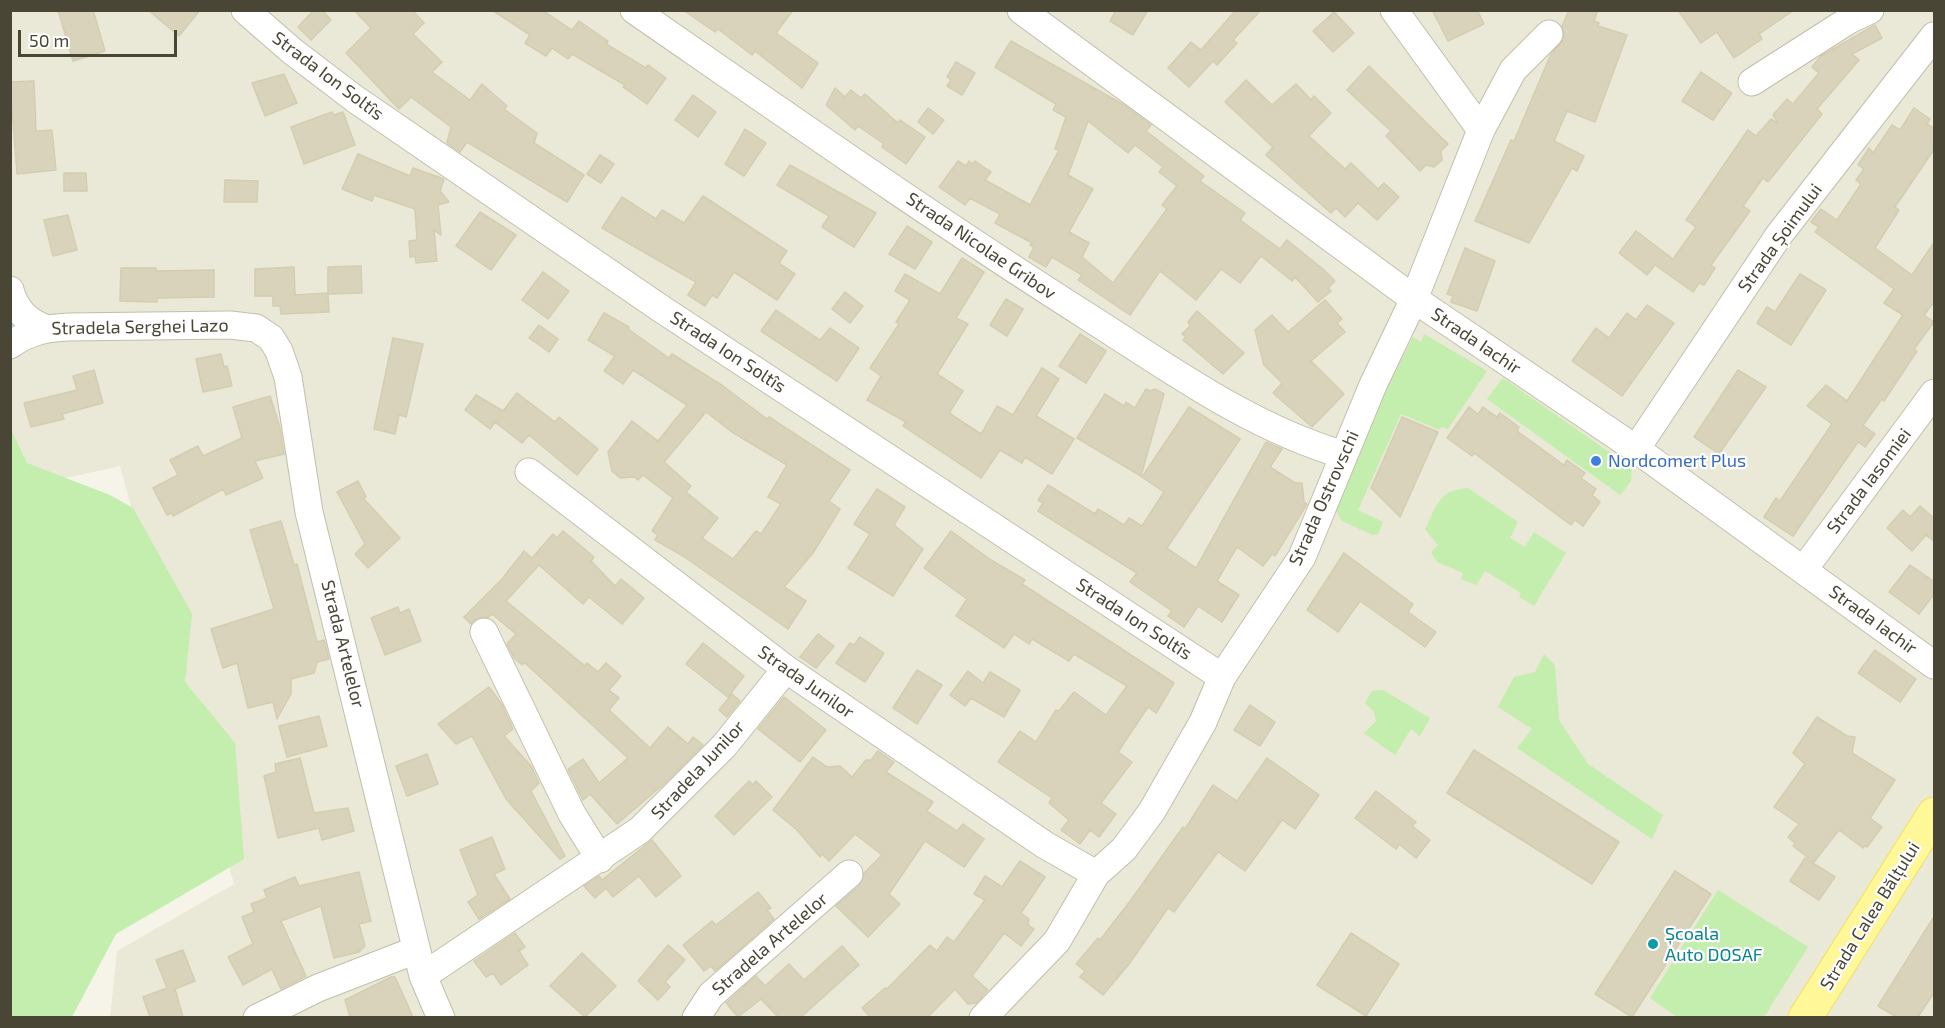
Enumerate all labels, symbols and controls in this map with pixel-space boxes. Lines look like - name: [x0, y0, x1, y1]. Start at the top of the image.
- scale bar: [21, 18, 180, 56]
- street label: Strada Ion Soltîs: [268, 27, 388, 125]
- text: 50 m: [29, 29, 69, 51]
- street label: Strada Șoimului: [1733, 179, 1827, 297]
- street label: Strada Nicolae Gribov: [902, 188, 1060, 304]
- street label: Strada Iachir: [1427, 303, 1525, 379]
- street label: Strada Ion Soltîs: [666, 307, 790, 397]
- street label: Stradela Serghei Lazo: [51, 315, 229, 339]
- street label: Strada Iasomiei: [1822, 424, 1916, 538]
- street label: Strada Ostrovschi: [1285, 427, 1363, 569]
- place label: Nordcomert Plus: [1608, 450, 1746, 472]
- marker: Nordcomert Plus: [1589, 454, 1603, 468]
- street label: Strada Ion Soltîs: [1072, 574, 1196, 664]
- street label: Strada Artelelor: [317, 578, 369, 710]
- street label: Strada Iachir: [1825, 581, 1921, 659]
- street label: Strada Junilor: [754, 641, 858, 723]
- street label: Stradela Junilor: [647, 716, 749, 824]
- street label: Strada Calea Bălțului: [1816, 838, 1924, 994]
- street label: Stradela Artelelor: [708, 888, 832, 1000]
- place label: Școala Auto DOSAF: [1665, 923, 1763, 966]
- marker: Școala Auto DOSAF: [1646, 937, 1660, 951]

